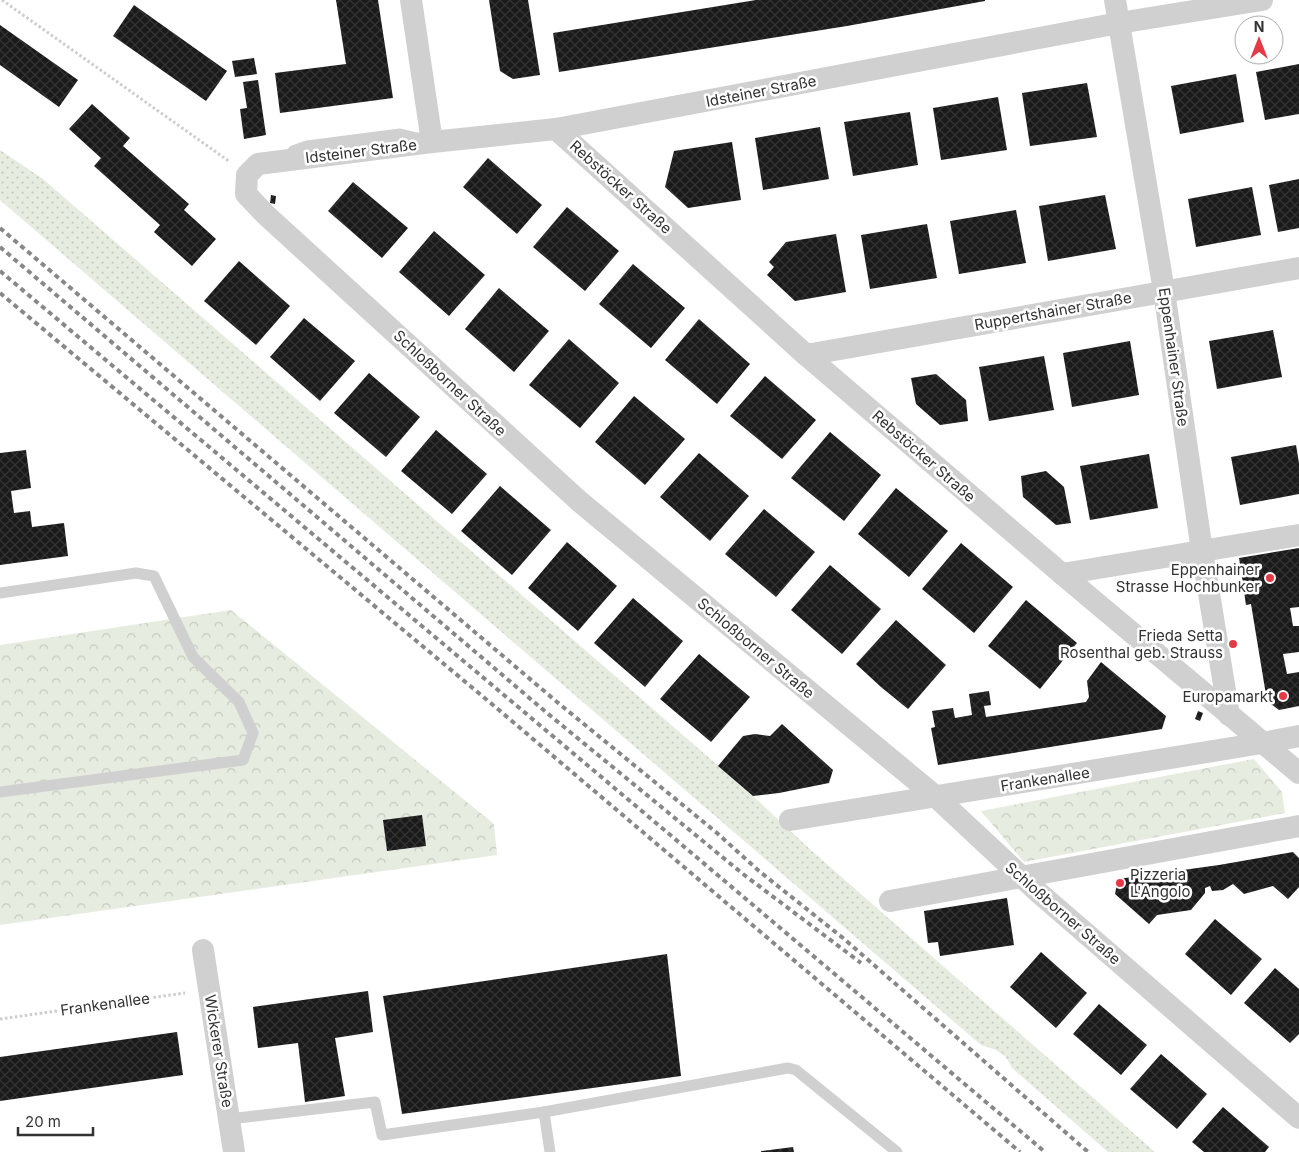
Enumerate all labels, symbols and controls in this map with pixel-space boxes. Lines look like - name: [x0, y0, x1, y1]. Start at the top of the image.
- north arrow: [1234, 15, 1284, 65]
- text: N: [1254, 18, 1264, 35]
- street label: Idsteiner Straße: [704, 71, 818, 111]
- street label: Idsteiner Straße: [304, 135, 418, 167]
- street label: Rebstöcker Straße: [566, 136, 676, 238]
- street label: Eppenhainer Straße: [1155, 286, 1193, 428]
- street label: Ruppertshainer Straße: [973, 288, 1133, 334]
- street label: Schloßborner Straße: [390, 326, 510, 440]
- street label: Rebstöcker Straße: [868, 406, 980, 506]
- place label: Eppenhainer Strasse Hochbunker: [1116, 560, 1260, 596]
- marker: Eppenhainer Strasse Hochbunker: [1264, 572, 1276, 584]
- street label: Schloßborner Straße: [694, 593, 818, 703]
- place label: Frieda Setta Rosenthal geb. Strauss: [1060, 626, 1223, 662]
- marker: Frieda Setta Rosenthal geb. Strauss: [1227, 638, 1239, 650]
- place label: Europamarkt: [1182, 687, 1273, 706]
- marker: Europamarkt: [1277, 690, 1289, 702]
- street label: Frankenallee: [999, 763, 1091, 795]
- street label: Schloßborner Straße: [1001, 858, 1125, 968]
- place label: Pizzeria L'Angolo: [1130, 865, 1190, 901]
- marker: Pizzeria L'Angolo: [1114, 877, 1126, 889]
- street label: Frankenallee: [59, 988, 151, 1020]
- street label: Wickerer Straße: [201, 993, 237, 1109]
- scale bar: [18, 1104, 92, 1136]
- text: 20 m: [25, 1112, 61, 1131]

